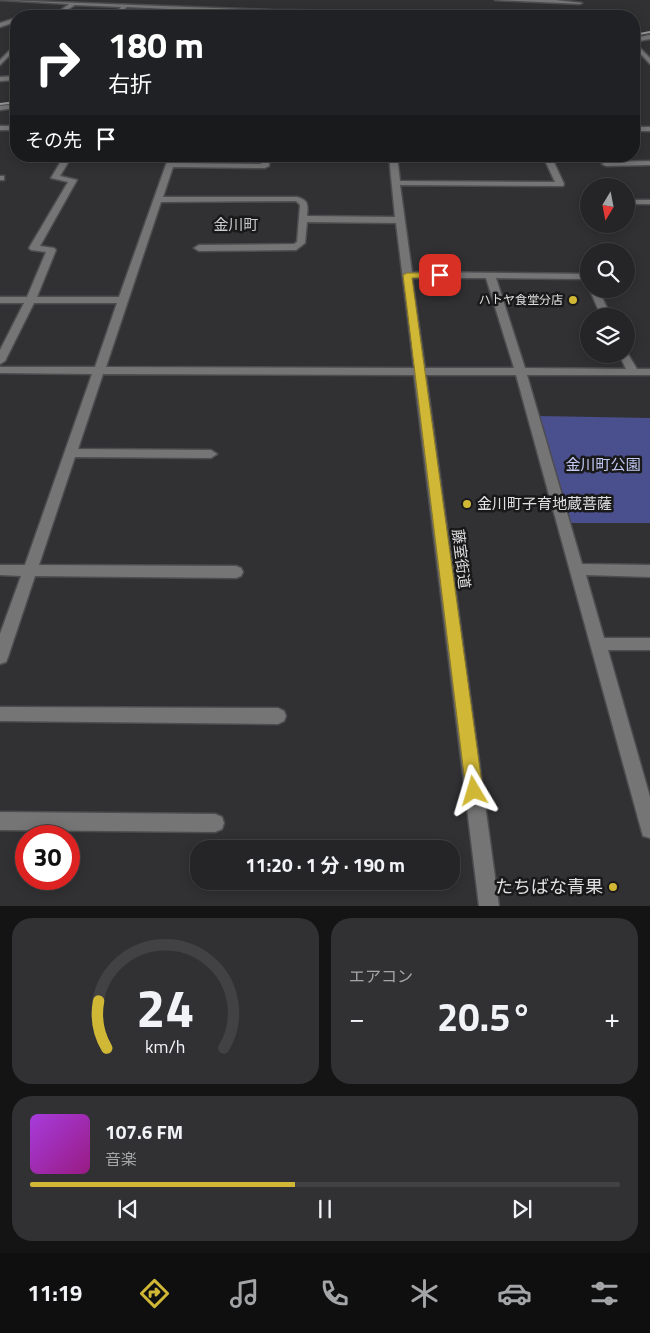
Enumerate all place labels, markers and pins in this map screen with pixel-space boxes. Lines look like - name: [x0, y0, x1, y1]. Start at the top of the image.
- pin: [419, 254, 461, 296]
- place label: ハトヤ食堂分店: [479, 290, 563, 309]
- marker: ハトヤ食堂分店: [567, 294, 579, 306]
- place label: 金川町子育地蔵菩薩: [477, 492, 612, 515]
- marker: 金川町子育地蔵菩薩: [461, 498, 473, 510]
- place label: たちばな青果: [495, 873, 603, 900]
- marker: たちばな青果: [607, 881, 619, 893]

